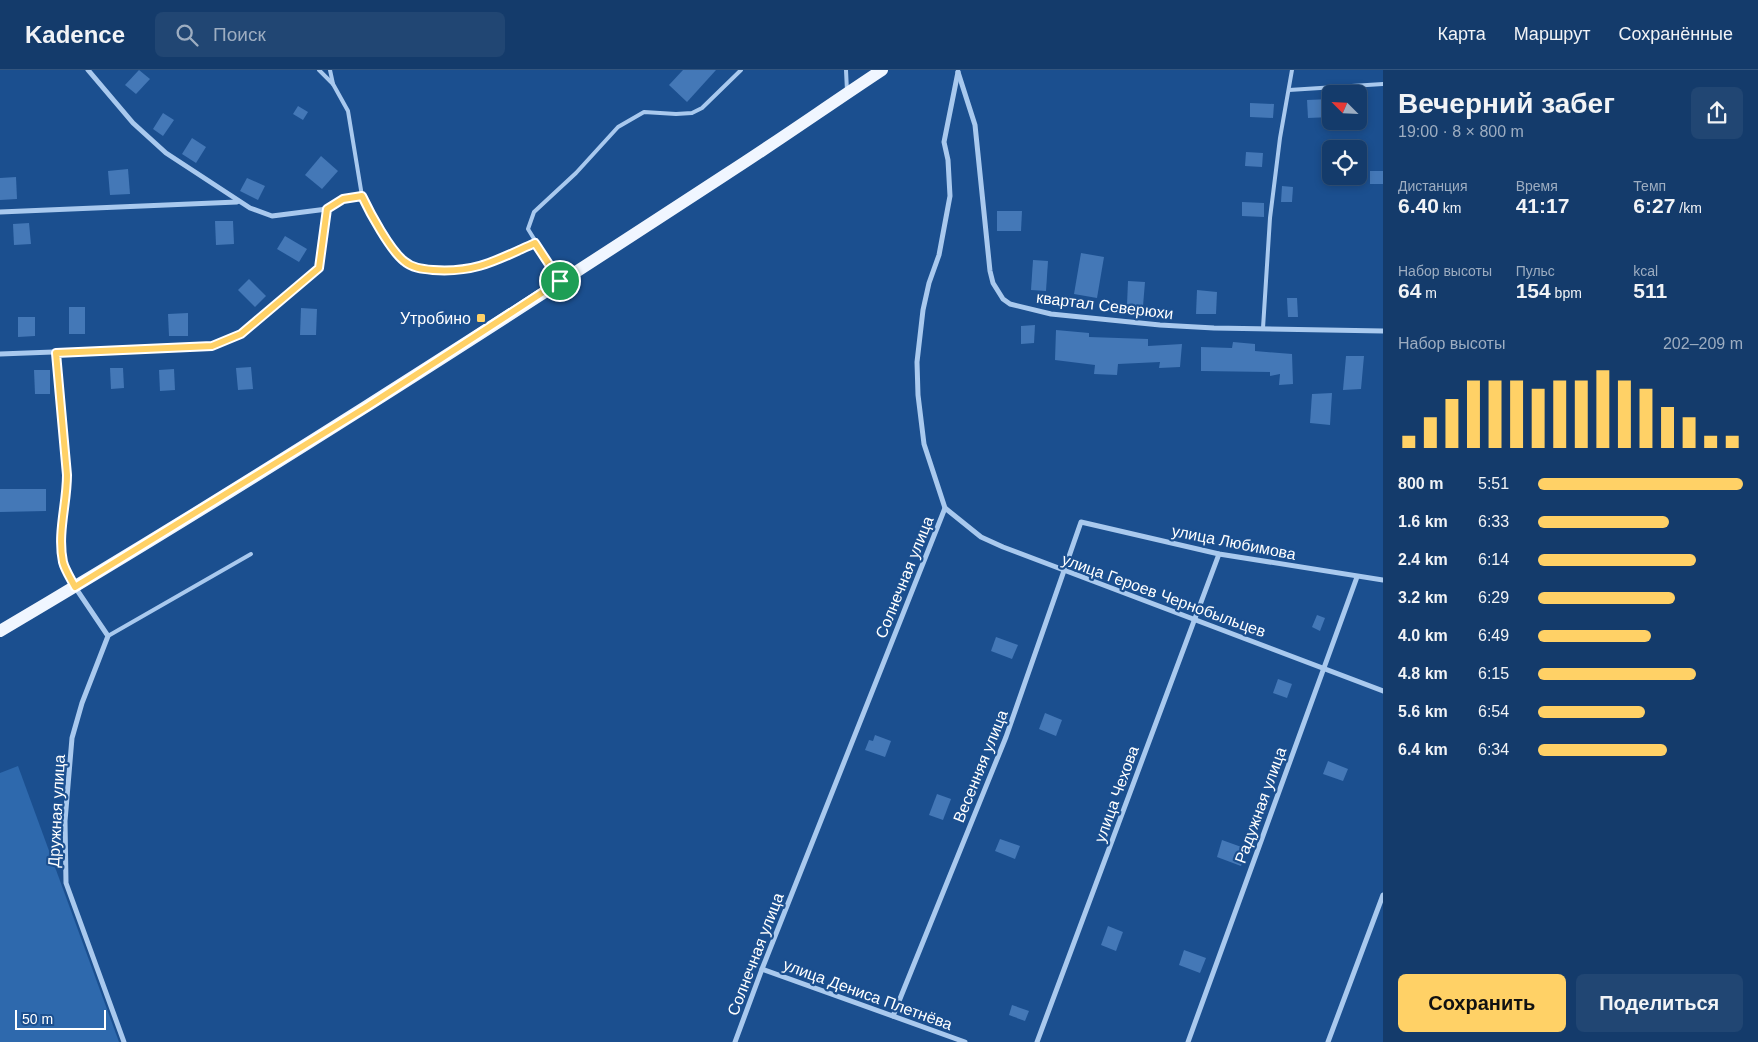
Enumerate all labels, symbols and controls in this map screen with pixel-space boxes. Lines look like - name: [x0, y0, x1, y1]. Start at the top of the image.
- search box: [155, 12, 505, 57]
- text: Kadence: [25, 21, 125, 48]
- icon: search: [173, 21, 201, 49]
- text: Поиск: [213, 24, 266, 45]
- text: Карта: [1438, 24, 1486, 44]
- text: Маршрут: [1514, 24, 1590, 44]
- text: Сохранённые: [1618, 24, 1733, 44]
- north arrow: [1322, 85, 1368, 130]
- map controls: [1322, 85, 1367, 185]
- button: share: [1691, 87, 1743, 139]
- text: Вечерний забег: [1398, 88, 1615, 119]
- text: 19:00 · 8 × 800 m: [1398, 123, 1524, 140]
- button: locate: [1322, 140, 1367, 185]
- text: Дистанция: [1398, 178, 1468, 194]
- text: Время: [1516, 178, 1558, 194]
- text: Темп: [1633, 178, 1666, 194]
- text: 6.40: [1398, 194, 1439, 217]
- text: 41:17: [1516, 194, 1569, 217]
- text: 6:27: [1633, 194, 1675, 217]
- text: km: [1439, 200, 1461, 216]
- text: /km: [1675, 200, 1702, 216]
- pin: [539, 260, 581, 302]
- text: Набор высоты: [1398, 263, 1492, 279]
- text: Пульс: [1516, 263, 1555, 279]
- text: kcal: [1633, 263, 1658, 279]
- icon: arrive: [546, 267, 574, 295]
- text: 64: [1398, 279, 1421, 302]
- text: 154: [1516, 279, 1551, 302]
- text: 511: [1633, 279, 1667, 302]
- text: m: [1421, 285, 1437, 301]
- text: bpm: [1551, 285, 1582, 301]
- street label: квартал Северюхи: [1035, 289, 1174, 322]
- place label: Утробино: [400, 310, 471, 327]
- marker: Утробино: [475, 312, 487, 324]
- text: Набор высоты: [1398, 335, 1505, 352]
- text: 202–209 m: [1663, 335, 1743, 352]
- text: 800 m: [1398, 475, 1443, 492]
- text: 5:51: [1478, 475, 1509, 492]
- text: 1.6 km: [1398, 513, 1448, 530]
- text: 6:33: [1478, 513, 1509, 530]
- street label: Солнечная улица: [872, 514, 937, 641]
- street label: улица Любимова: [1170, 522, 1298, 563]
- street label: улица Героев Чернобыльцев: [1060, 551, 1268, 640]
- text: 2.4 km: [1398, 551, 1448, 568]
- text: 6:14: [1478, 551, 1509, 568]
- text: 3.2 km: [1398, 589, 1448, 606]
- text: 6:29: [1478, 589, 1509, 606]
- text: 4.0 km: [1398, 627, 1448, 644]
- text: 6:49: [1478, 627, 1509, 644]
- text: 4.8 km: [1398, 665, 1448, 682]
- text: 6:15: [1478, 665, 1509, 682]
- text: 5.6 km: [1398, 703, 1448, 720]
- text: 6:54: [1478, 703, 1509, 720]
- street label: Весенняя улица: [950, 707, 1011, 825]
- text: 6.4 km: [1398, 741, 1448, 758]
- text: 6:34: [1478, 741, 1509, 758]
- street label: улица Чехова: [1091, 743, 1142, 845]
- street label: Радужная улица: [1232, 745, 1289, 865]
- street label: Дружная улица: [45, 754, 68, 868]
- street label: Солнечная улица: [724, 890, 787, 1018]
- street label: улица Дениса Плетнёва: [781, 956, 955, 1033]
- button: Сохранить: [1398, 974, 1566, 1032]
- button: Поделиться: [1576, 974, 1743, 1032]
- scale bar: [15, 1007, 106, 1030]
- text: 50 m: [22, 1011, 53, 1027]

